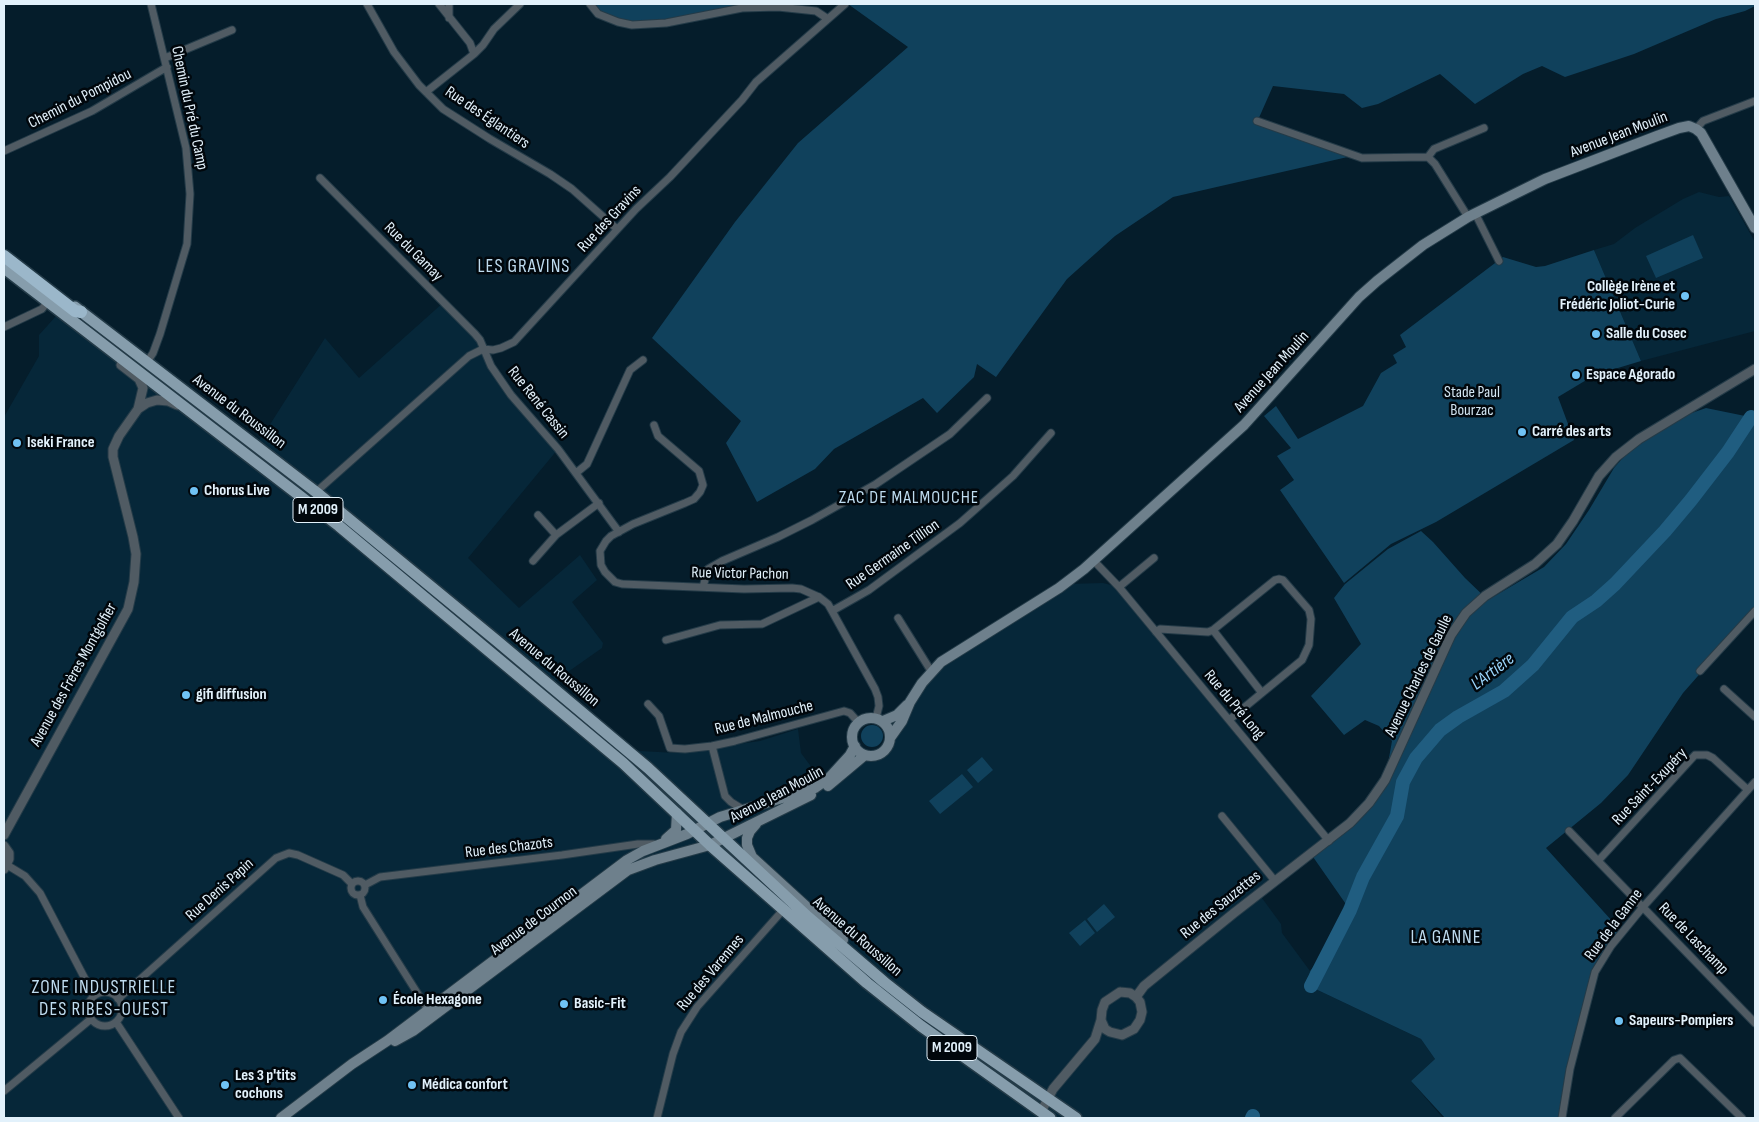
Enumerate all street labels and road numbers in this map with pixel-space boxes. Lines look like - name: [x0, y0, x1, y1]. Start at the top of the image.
- street label: Chemin du Pré du Camp: [167, 44, 211, 172]
- street label: Chemin du Pompidou: [25, 65, 135, 133]
- street label: Rue des Églantiers: [441, 83, 533, 153]
- street label: Avenue Jean Moulin: [1568, 108, 1670, 162]
- street label: Rue des Gravins: [574, 182, 646, 256]
- street label: Rue du Gamay: [380, 219, 446, 285]
- street label: Avenue Jean Moulin: [1230, 327, 1314, 417]
- street label: Rue René Cassin: [503, 363, 573, 443]
- street label: Avenue du Roussillon: [189, 371, 289, 453]
- road number: M 2009: [293, 498, 343, 522]
- street label: Rue Germaine Tillion: [843, 516, 943, 594]
- street label: Rue Victor Pachon: [691, 564, 789, 584]
- street label: Avenue des Frères Montgolfier: [27, 600, 121, 750]
- street label: Avenue Charles de Gaulle: [1381, 612, 1457, 740]
- street label: Avenue du Roussillon: [505, 625, 603, 711]
- street label: Rue du Pré Long: [1199, 666, 1269, 744]
- street label: Rue de Malmouche: [713, 697, 815, 739]
- street label: Rue Saint-Exupéry: [1608, 744, 1692, 830]
- street label: Avenue Jean Moulin: [727, 762, 827, 828]
- street label: Rue des Chazots: [464, 833, 554, 863]
- street label: Rue Denis Papin: [182, 855, 258, 925]
- street label: Rue des Sauzettes: [1177, 867, 1265, 943]
- street label: Avenue de Cournon: [487, 882, 581, 960]
- street label: Rue de la Ganne: [1581, 885, 1647, 965]
- street label: Avenue du Roussillon: [809, 893, 905, 981]
- street label: Rue de Laschamp: [1654, 899, 1732, 979]
- street label: Rue des Varennes: [673, 931, 749, 1015]
- road number: M 2009: [927, 1036, 977, 1060]

